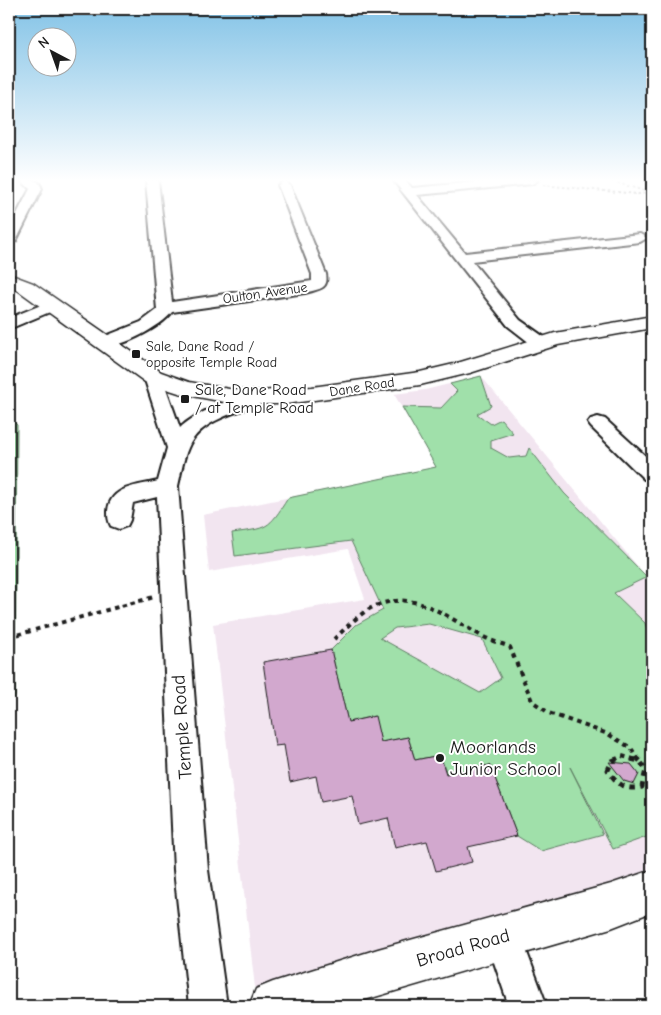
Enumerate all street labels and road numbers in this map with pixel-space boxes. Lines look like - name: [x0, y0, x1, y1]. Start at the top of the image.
- street label: Oulton Avenue: [222, 279, 308, 307]
- street label: Dane Road: [328, 373, 396, 401]
- street label: Temple Road: [167, 674, 197, 780]
- street label: Broad Road: [414, 924, 512, 972]

